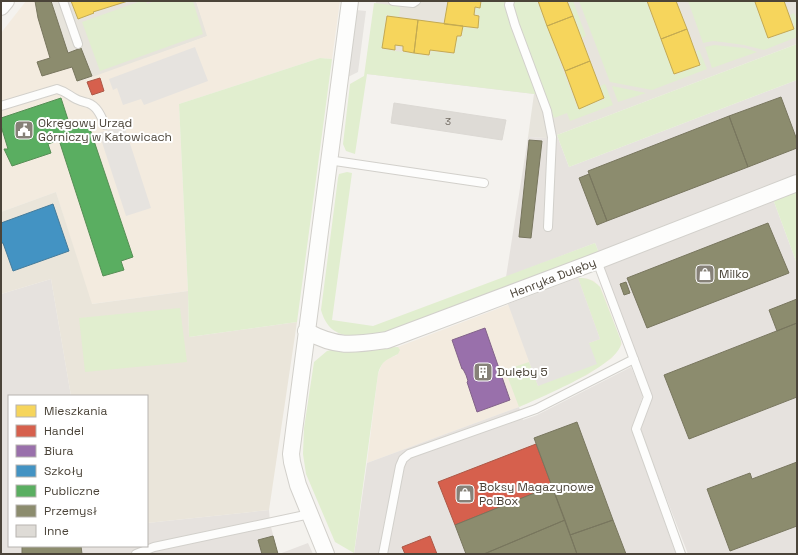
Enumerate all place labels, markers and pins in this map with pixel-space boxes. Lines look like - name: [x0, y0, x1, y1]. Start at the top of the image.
- place label: Okręgowy Urząd Górniczy w Katowicach: [38, 115, 172, 145]
- public building icon: Okręgowy Urząd Górniczy w Katowicach: [13, 119, 35, 141]
- shop icon: Milko: [694, 263, 716, 285]
- place label: Milko: [719, 266, 749, 282]
- building icon: Dulęby 5: [472, 361, 494, 383]
- place label: Dulęby 5: [497, 364, 548, 380]
- place label: Boksy Magazynowe PolBox: [479, 479, 594, 509]
- shop icon: Boksy Magazynowe PolBox: [454, 483, 476, 505]

